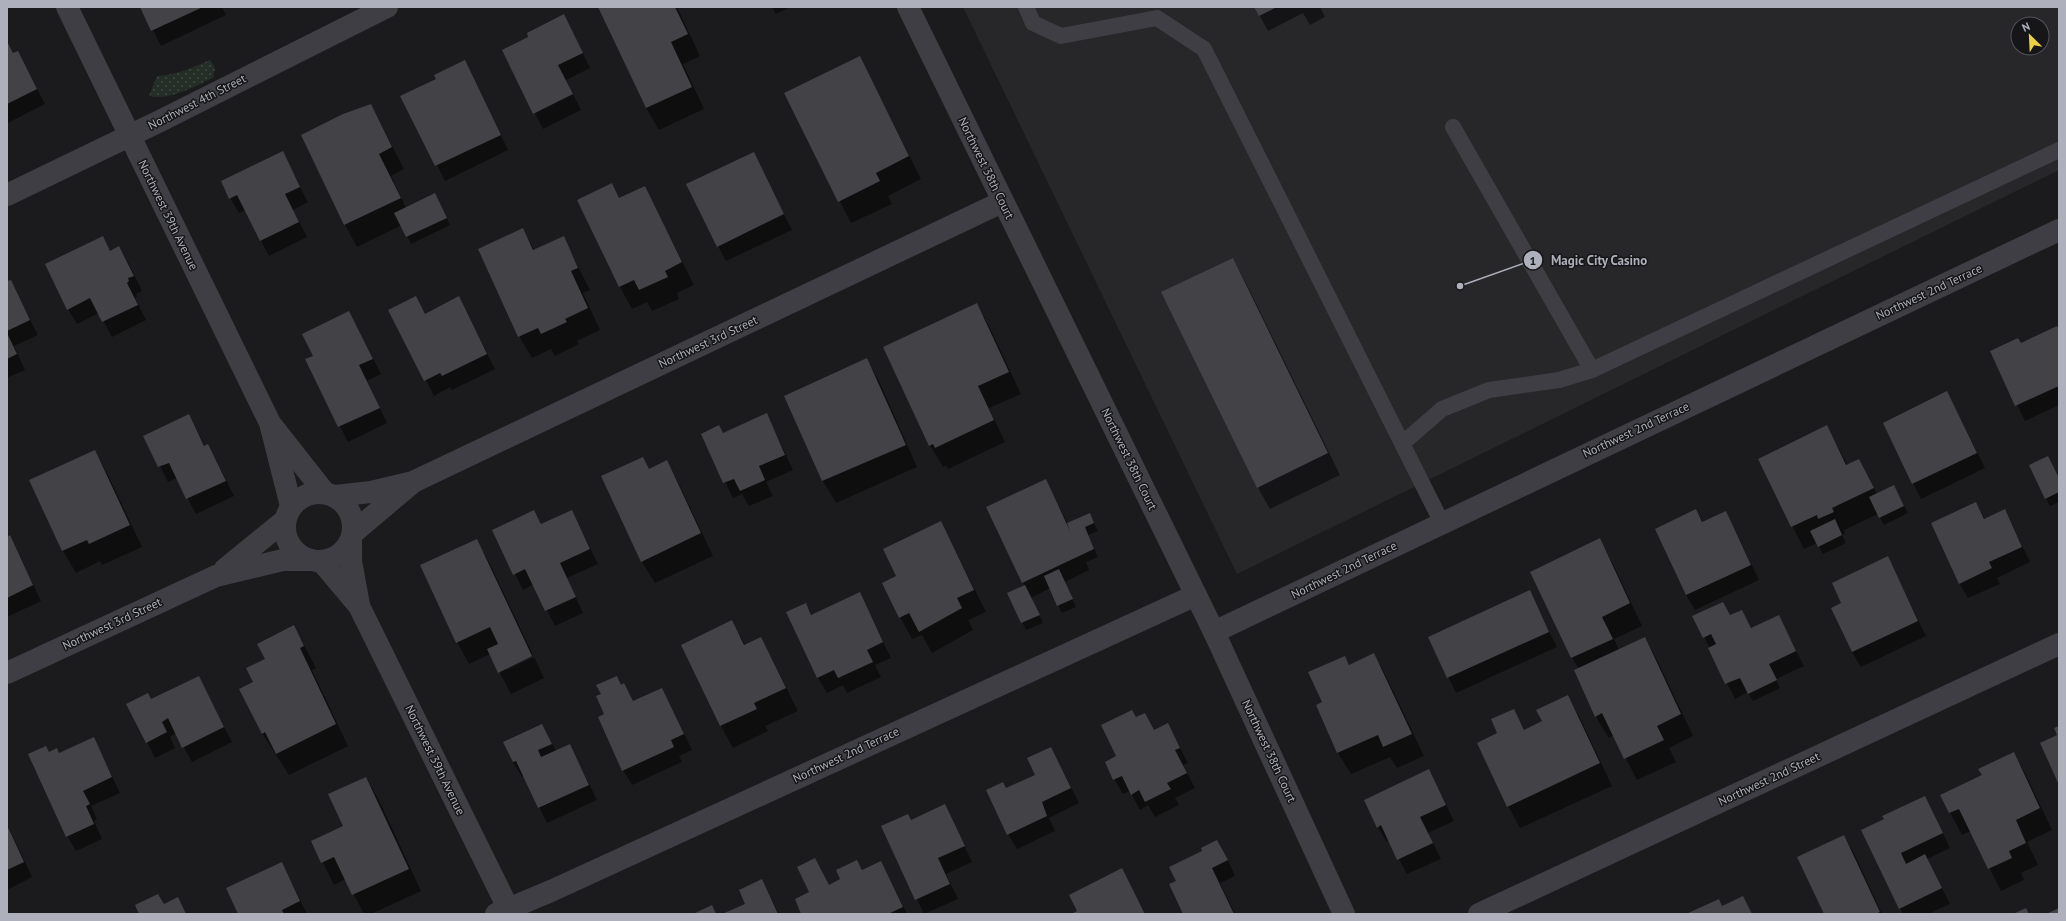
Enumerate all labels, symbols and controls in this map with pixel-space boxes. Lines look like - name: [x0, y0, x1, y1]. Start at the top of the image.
- north arrow: [2010, 16, 2050, 56]
- text: N: [2020, 19, 2032, 35]
- street label: Northwest 4th Street: [145, 70, 248, 133]
- street label: Northwest 38th Court: [955, 114, 1018, 221]
- street label: Northwest 39th Avenue: [135, 157, 202, 272]
- callout: Magic City Casino: [1523, 248, 1656, 273]
- text: Magic City Casino: [1551, 252, 1647, 269]
- text: 1: [1530, 253, 1536, 268]
- street label: Northwest 2nd Terrace: [1873, 260, 1984, 323]
- street label: Northwest 3rd Street: [656, 312, 760, 371]
- street label: Northwest 2nd Terrace: [1580, 398, 1691, 461]
- street label: Northwest 38th Court: [1098, 405, 1161, 512]
- street label: Northwest 2nd Terrace: [1289, 537, 1399, 602]
- street label: Northwest 3rd Street: [60, 594, 164, 653]
- street label: Northwest 38th Court: [1239, 697, 1300, 804]
- street label: Northwest 39th Avenue: [402, 702, 469, 817]
- street label: Northwest 2nd Terrace: [790, 723, 901, 786]
- street label: Northwest 2nd Street: [1716, 748, 1822, 809]

